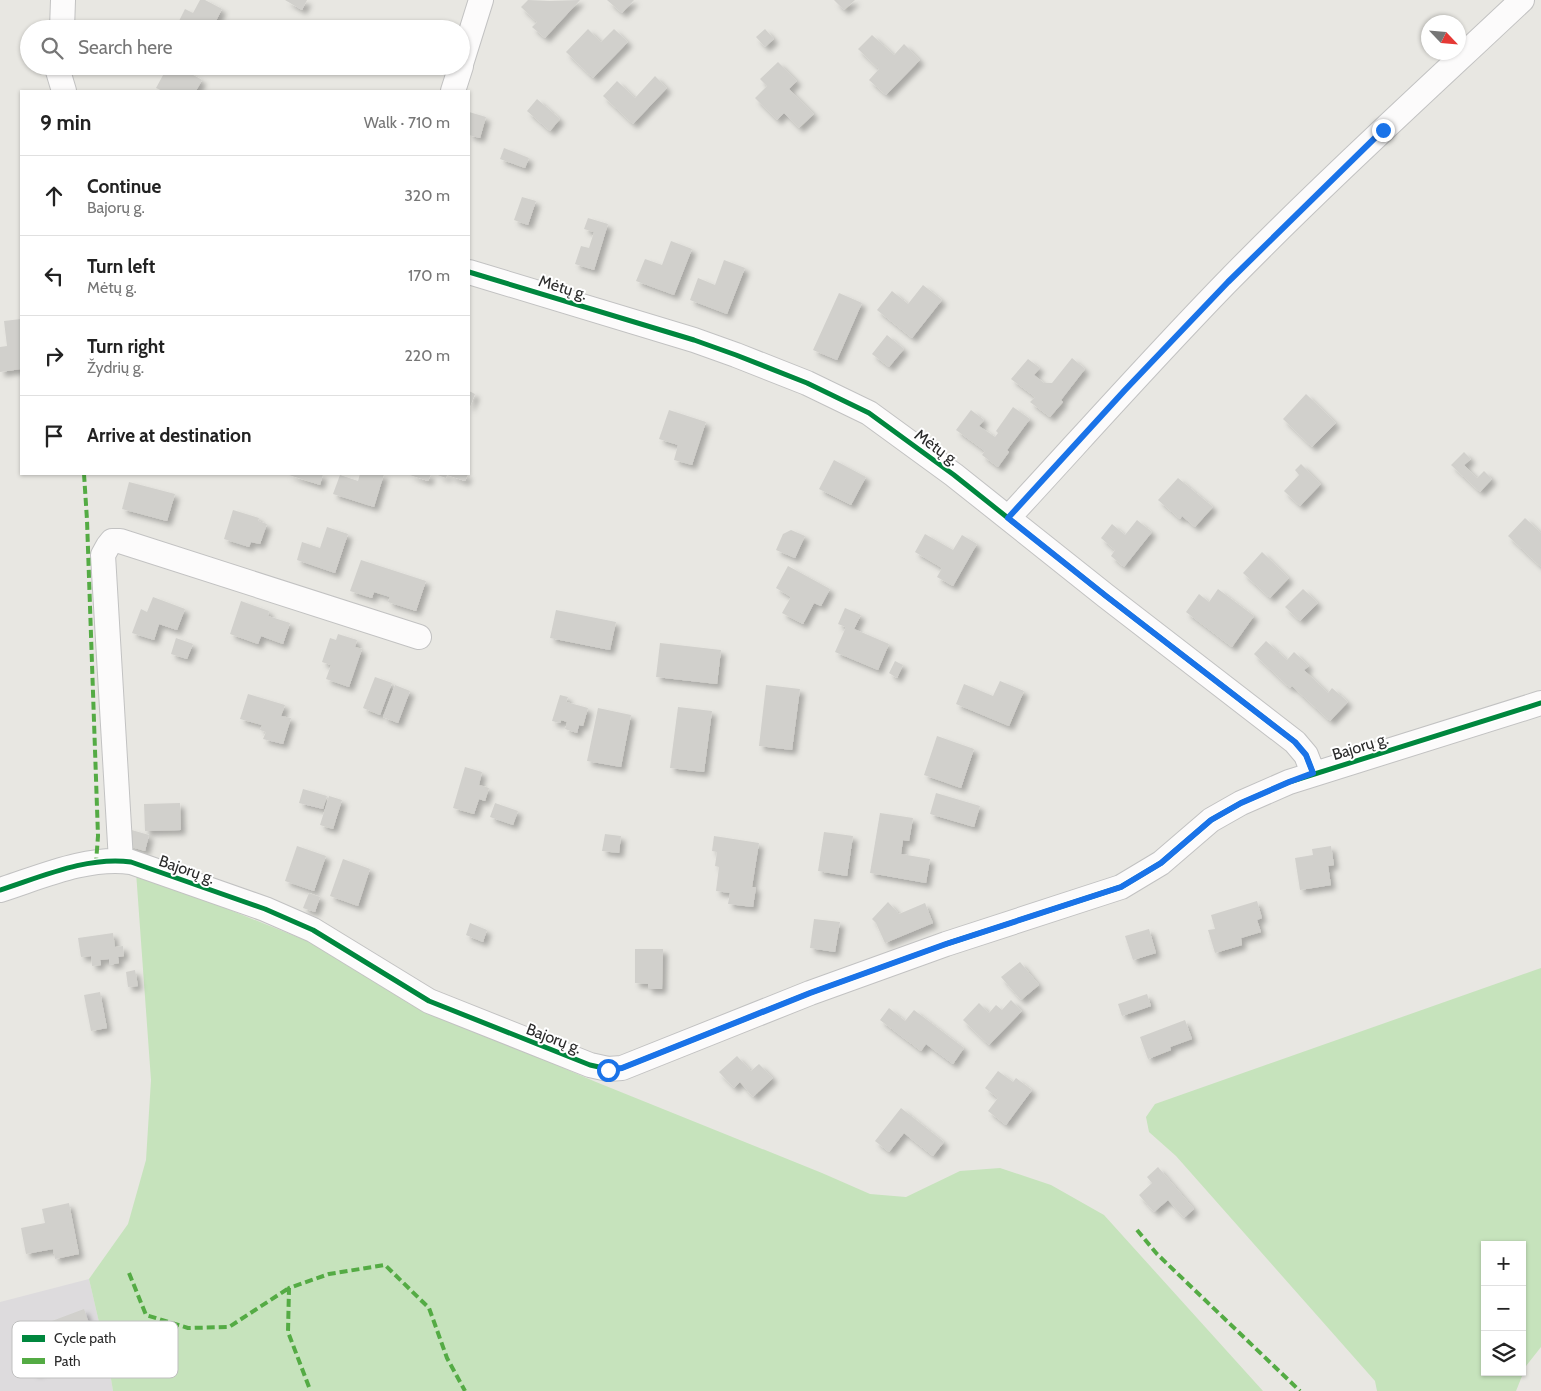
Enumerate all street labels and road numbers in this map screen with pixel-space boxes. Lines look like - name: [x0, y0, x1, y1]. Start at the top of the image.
- street label: Mėtų g.: [536, 271, 589, 304]
- street label: Mėtų g.: [911, 425, 962, 470]
- street label: Bajorų g.: [1330, 729, 1391, 764]
- street label: Bajorų g.: [156, 851, 217, 888]
- street label: Bajorų g.: [523, 1019, 584, 1058]

